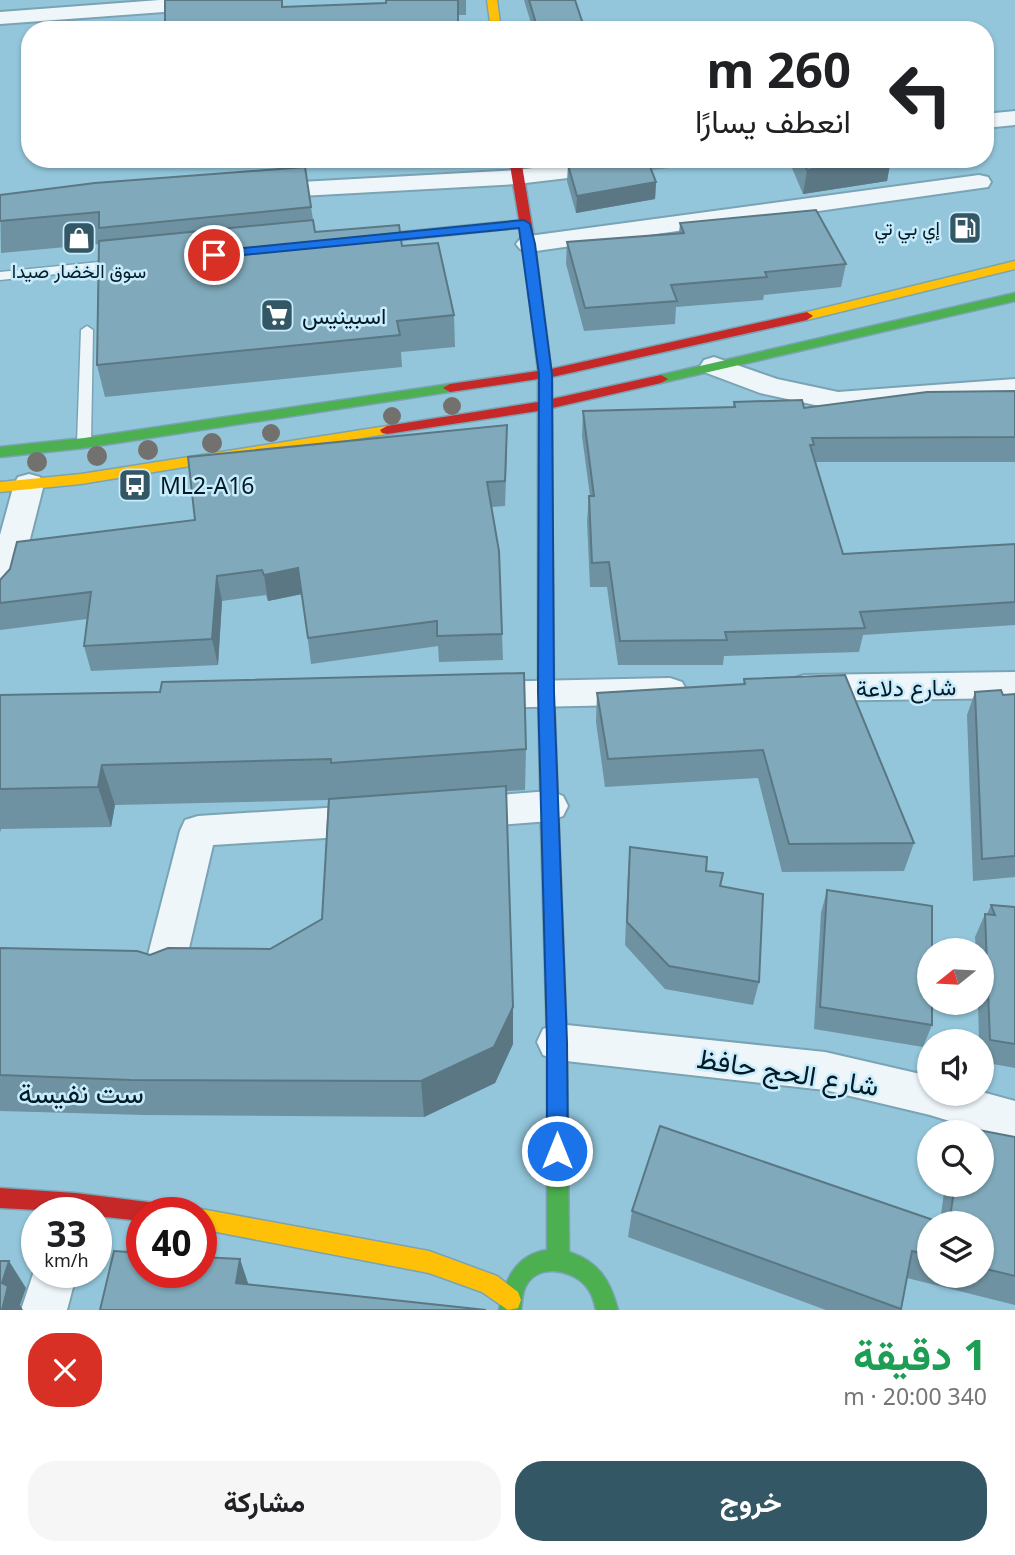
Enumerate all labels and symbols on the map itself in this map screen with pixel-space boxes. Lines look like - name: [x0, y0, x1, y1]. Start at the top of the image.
- fuel station icon: إي بي تي: [946, 209, 984, 247]
- place label: إي بي تي: [874, 215, 940, 244]
- shop icon: سوق الخضار صيدا: [60, 219, 98, 257]
- pin: [184, 225, 244, 285]
- place label: سوق الخضار صيدا: [12, 258, 146, 284]
- supermarket icon: اسبينيس: [258, 296, 296, 334]
- place label: اسبينيس: [302, 299, 386, 331]
- bus stop icon: ML2-A16: [116, 466, 154, 504]
- place label: ML2-A16: [160, 469, 254, 501]
- street label: شارع دلاعة: [856, 670, 956, 705]
- north arrow: [917, 938, 994, 1015]
- street label: شارع الحج حافظ: [694, 1038, 882, 1106]
- district label: ست نفيسة: [18, 1073, 144, 1111]
- position arrow: [520, 1114, 594, 1188]
- speed limit sign: 40: [126, 1197, 217, 1288]

